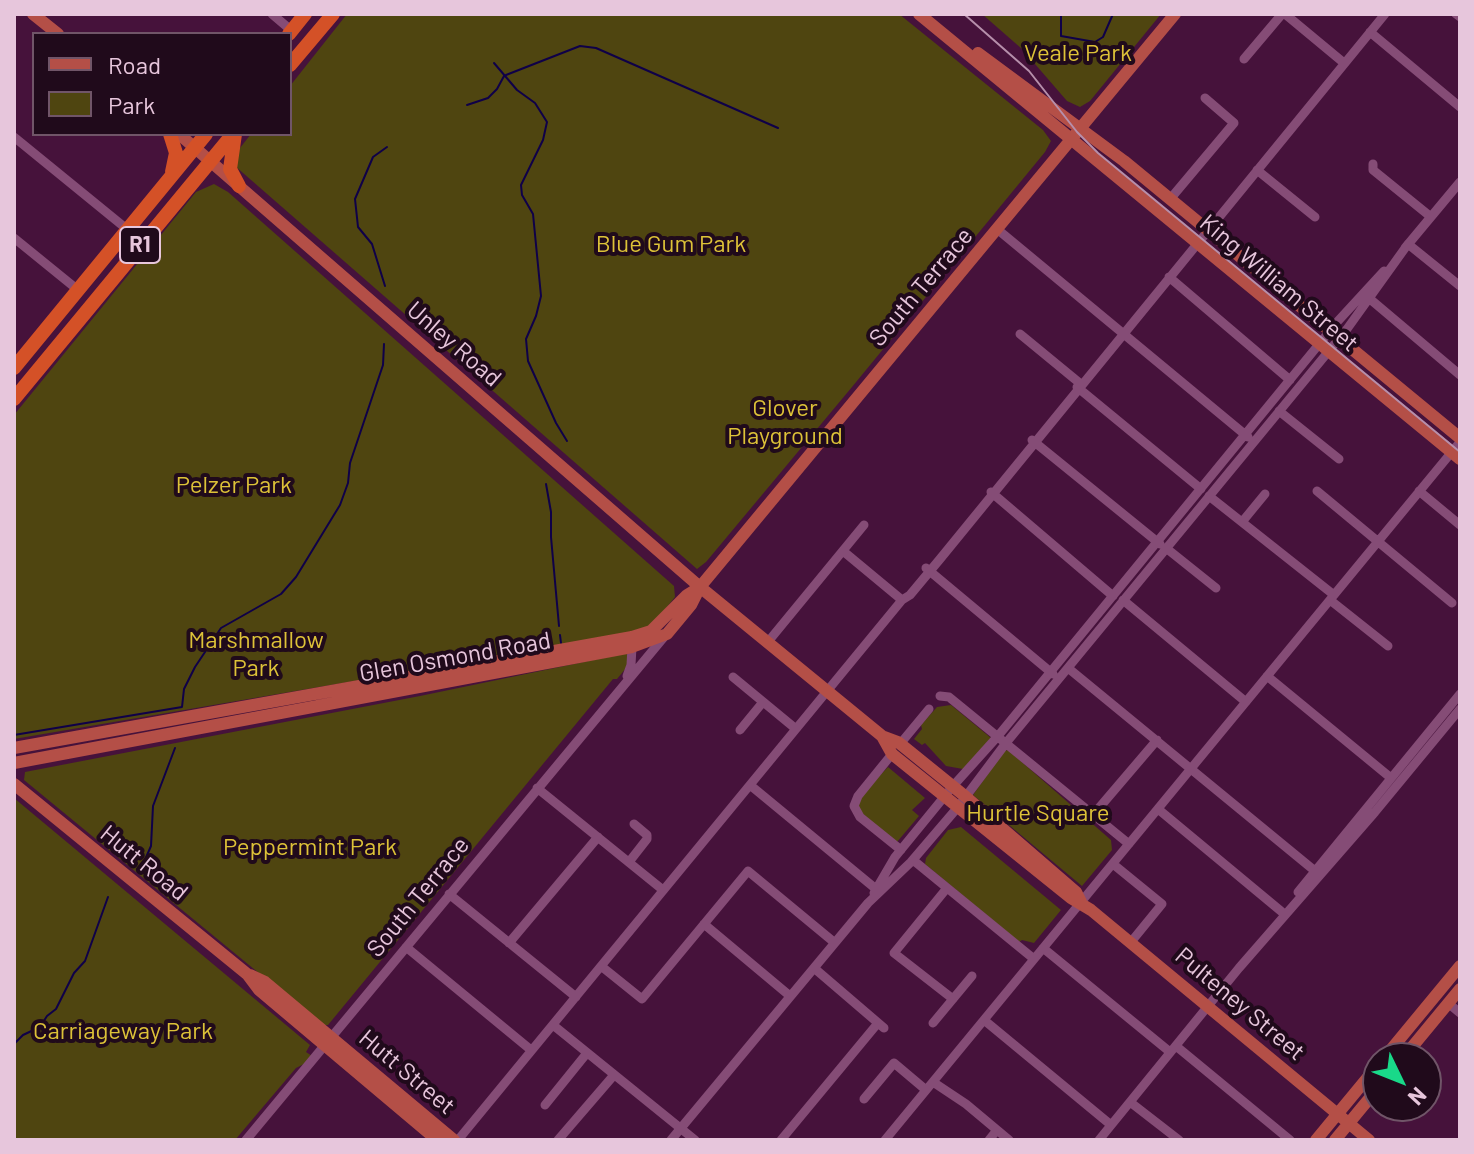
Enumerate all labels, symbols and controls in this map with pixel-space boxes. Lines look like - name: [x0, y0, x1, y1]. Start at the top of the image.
- legend: [32, 32, 292, 136]
- park label: Veale Park: [1024, 39, 1132, 67]
- text: Road: [108, 50, 161, 79]
- text: Park: [108, 90, 155, 119]
- street label: King William Street: [1194, 208, 1364, 358]
- street label: South Terrace: [863, 222, 979, 352]
- road number: R1: [120, 227, 160, 263]
- park label: Blue Gum Park: [596, 230, 746, 258]
- street label: Unley Road: [401, 295, 507, 393]
- park label: Glover Playground: [727, 394, 843, 450]
- park label: Pelzer Park: [176, 471, 292, 499]
- park label: Marshmallow Park: [188, 626, 324, 682]
- street label: Glen Osmond Road: [357, 626, 553, 688]
- park label: Hurtle Square: [966, 799, 1110, 827]
- street label: Hutt Road: [95, 819, 193, 907]
- street label: South Terrace: [361, 831, 475, 963]
- park label: Peppermint Park: [223, 833, 397, 861]
- street label: Pulteney Street: [1169, 941, 1311, 1067]
- park label: Carriageway Park: [33, 1017, 213, 1045]
- street label: Hutt Street: [353, 1024, 461, 1120]
- north arrow: [1362, 1042, 1442, 1122]
- text: N: [1404, 1083, 1433, 1111]

